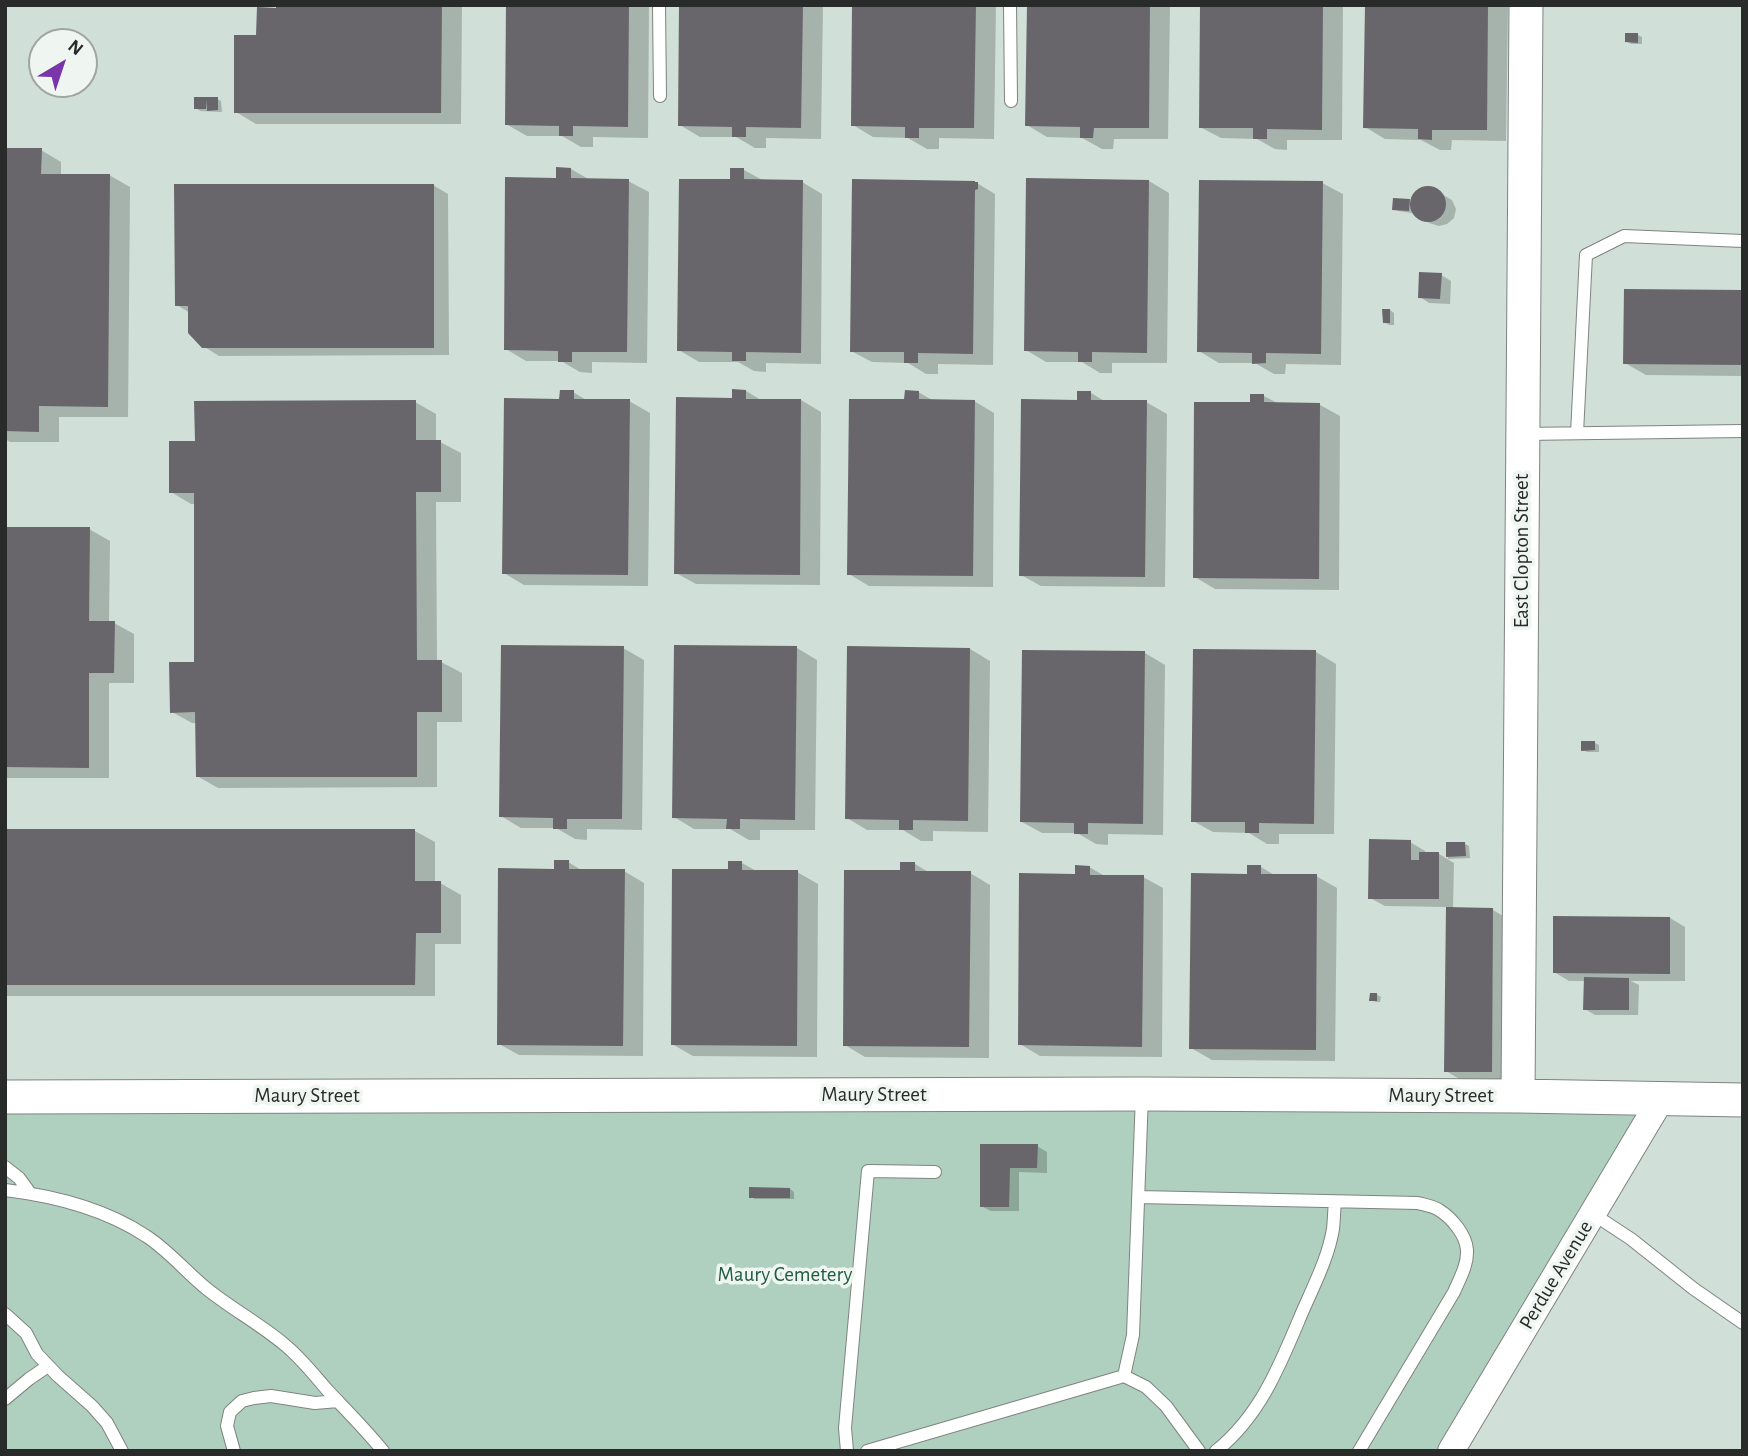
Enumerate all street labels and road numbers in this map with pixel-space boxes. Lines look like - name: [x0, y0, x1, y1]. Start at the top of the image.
- street label: East Clopton Street: [1509, 474, 1535, 628]
- street label: Maury Street: [821, 1082, 927, 1108]
- street label: Maury Street: [254, 1083, 360, 1109]
- street label: Maury Street: [1388, 1083, 1494, 1109]
- street label: Perdue Avenue: [1514, 1216, 1598, 1334]

